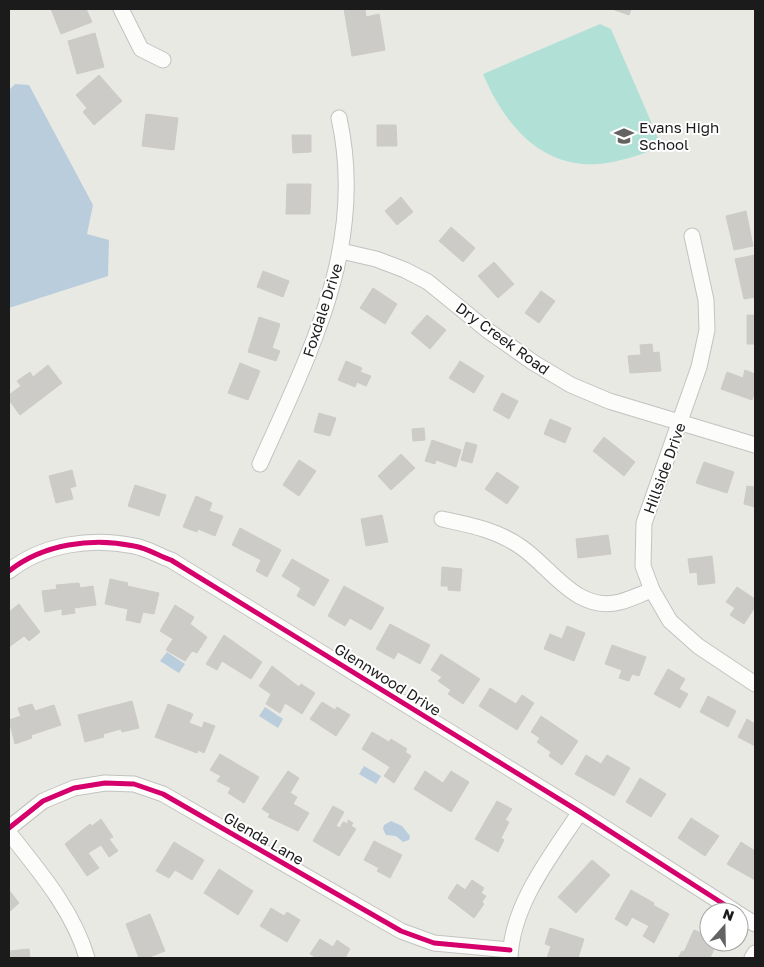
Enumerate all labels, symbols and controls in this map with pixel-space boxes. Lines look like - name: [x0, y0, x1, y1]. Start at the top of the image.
- place label: Evans High School: [639, 118, 719, 153]
- school or university icon: Evans High School: [613, 125, 635, 147]
- street label: Foxdale Drive: [298, 261, 346, 359]
- street label: Dry Creek Road: [453, 298, 553, 378]
- street label: Hillside Drive: [639, 420, 689, 516]
- street label: Glennwood Drive: [331, 639, 445, 719]
- street label: Glenda Lane: [221, 808, 308, 868]
- north arrow: [699, 902, 749, 952]
- text: N: [721, 905, 737, 924]

